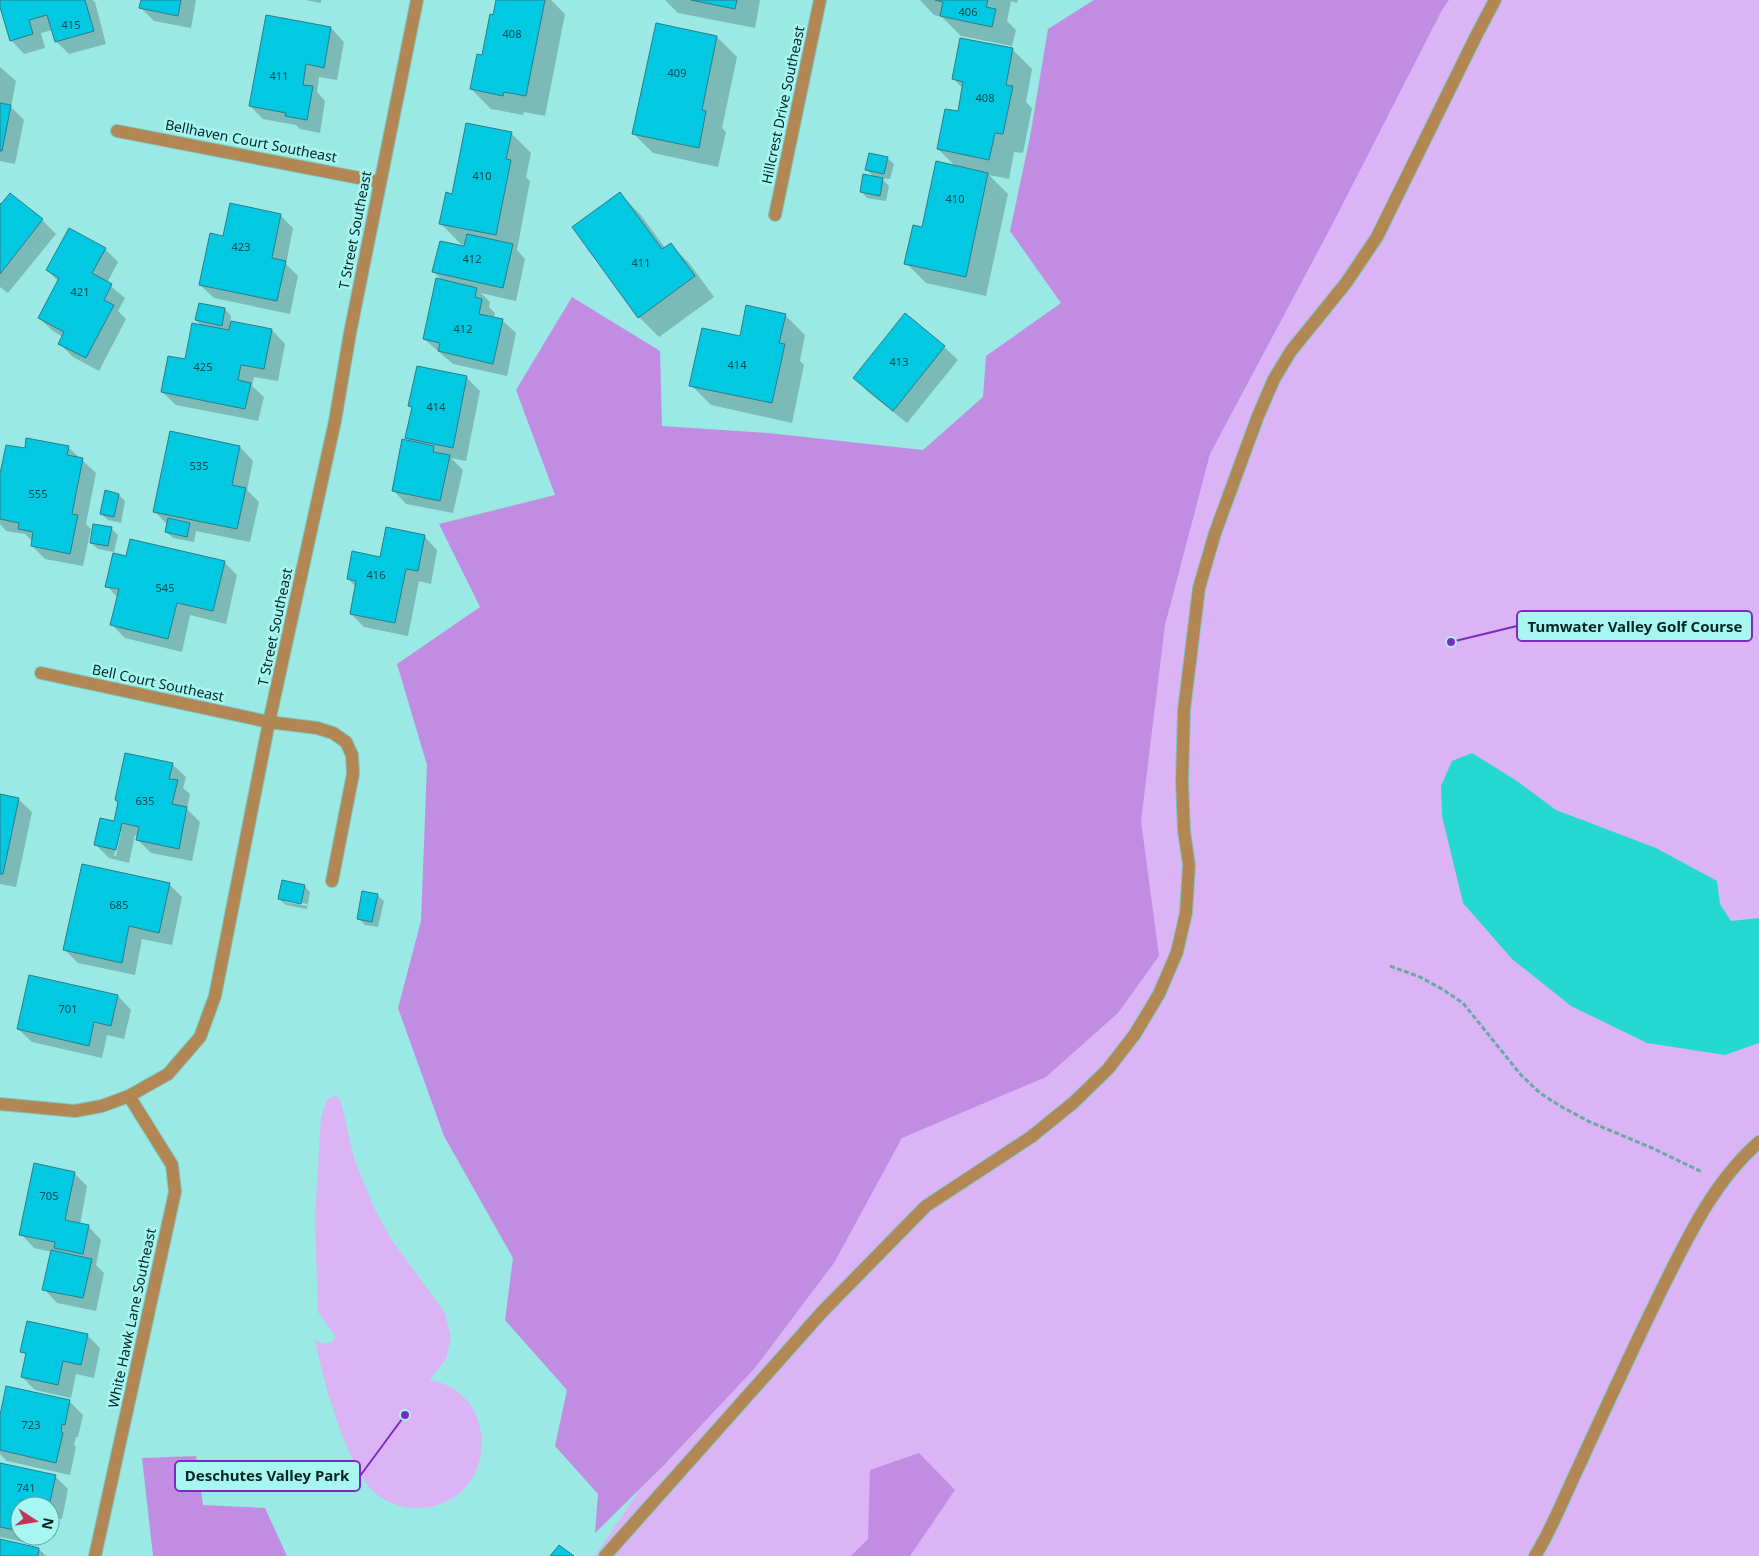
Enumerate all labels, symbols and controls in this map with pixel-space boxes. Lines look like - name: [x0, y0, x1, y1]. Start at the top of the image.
- house number: 406: [959, 4, 977, 19]
- house number: 415: [62, 17, 80, 32]
- street label: Hillcrest Drive Southeast: [756, 24, 809, 186]
- house number: 408: [503, 26, 521, 41]
- house number: 409: [668, 65, 686, 80]
- house number: 411: [270, 68, 288, 83]
- house number: 408: [976, 90, 994, 105]
- street label: Bellhaven Court Southeast: [164, 115, 339, 166]
- house number: 410: [473, 168, 491, 183]
- street label: T Street Southeast: [334, 169, 375, 291]
- house number: 410: [946, 191, 964, 206]
- house number: 423: [232, 239, 250, 254]
- house number: 412: [463, 251, 481, 266]
- house number: 411: [632, 255, 650, 270]
- house number: 421: [71, 284, 89, 299]
- house number: 412: [454, 321, 472, 336]
- house number: 413: [890, 354, 908, 369]
- house number: 414: [728, 357, 747, 372]
- house number: 425: [194, 359, 212, 374]
- house number: 414: [427, 399, 446, 414]
- house number: 535: [190, 458, 208, 473]
- house number: 555: [29, 486, 47, 501]
- street label: T Street Southeast: [253, 566, 296, 688]
- house number: 416: [367, 567, 385, 582]
- house number: 545: [156, 580, 174, 595]
- callout: Tumwater Valley Golf Course: [1517, 611, 1752, 641]
- text: Tumwater Valley Golf Course: [1527, 616, 1743, 636]
- street label: Bell Court Southeast: [90, 659, 226, 706]
- house number: 635: [136, 793, 154, 808]
- house number: 685: [110, 897, 128, 912]
- house number: 701: [59, 1001, 77, 1016]
- house number: 705: [40, 1188, 58, 1203]
- street label: White Hawk Lane Southeast: [103, 1226, 160, 1410]
- house number: 723: [22, 1417, 40, 1432]
- callout: Deschutes Valley Park: [175, 1461, 360, 1491]
- text: Deschutes Valley Park: [185, 1465, 350, 1485]
- house number: 741: [17, 1480, 35, 1495]
- north arrow: [10, 1496, 60, 1546]
- text: N: [38, 1516, 59, 1531]

